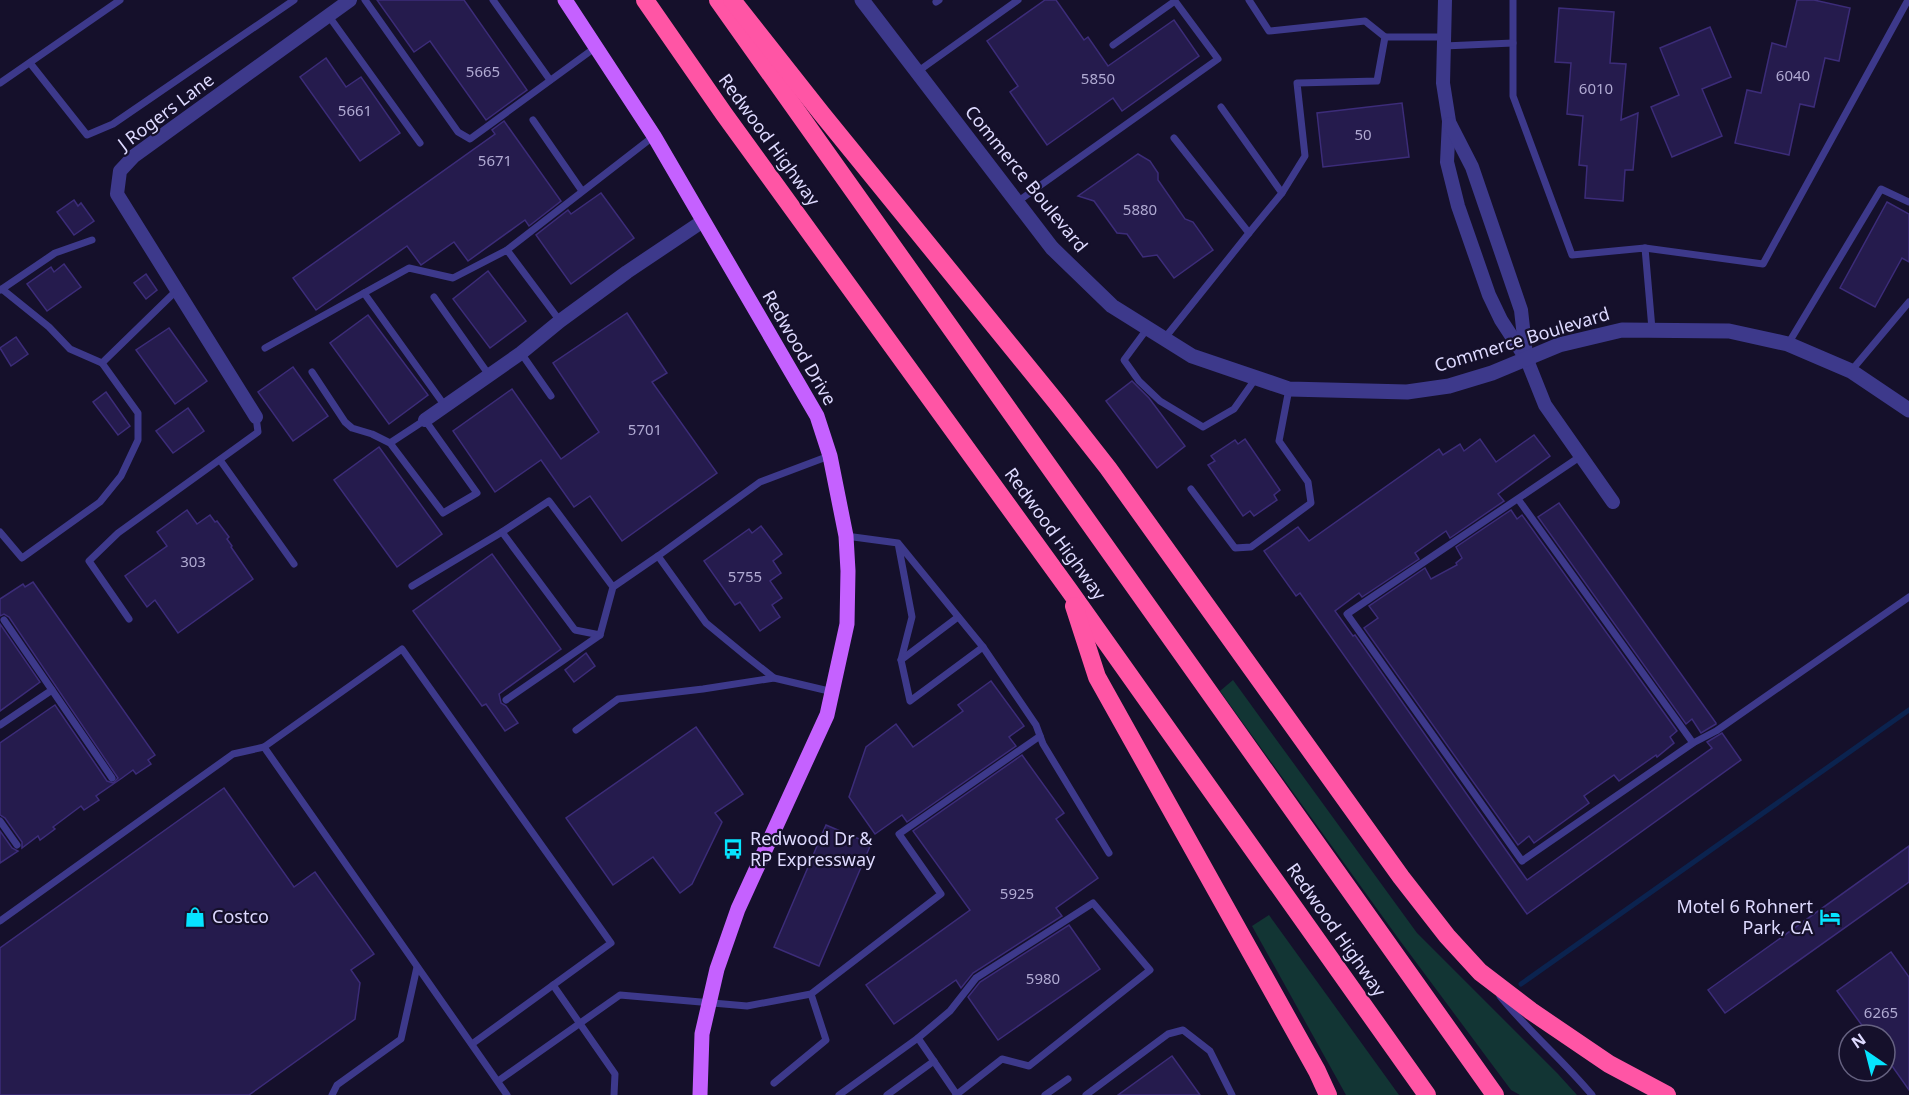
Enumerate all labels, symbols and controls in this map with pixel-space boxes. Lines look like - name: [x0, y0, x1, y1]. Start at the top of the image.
- house number: 5665: [466, 61, 500, 81]
- house number: 6040: [1776, 65, 1810, 85]
- street label: J Rogers Lane: [111, 67, 218, 156]
- house number: 5850: [1081, 68, 1115, 88]
- street label: Redwood Highway: [714, 69, 826, 211]
- house number: 6010: [1579, 78, 1613, 98]
- house number: 5661: [338, 100, 372, 120]
- street label: Commerce Boulevard: [960, 100, 1093, 257]
- house number: 50: [1354, 124, 1372, 144]
- house number: 5671: [478, 150, 512, 170]
- house number: 5880: [1123, 199, 1157, 219]
- street label: Redwood Drive: [757, 286, 842, 409]
- street label: Commerce Boulevard: [1431, 301, 1612, 377]
- house number: 5701: [628, 419, 662, 439]
- street label: Redwood Highway: [1000, 463, 1112, 605]
- house number: 303: [180, 551, 206, 571]
- house number: 5755: [728, 566, 762, 586]
- place label: Redwood Dr & RP Expressway: [750, 826, 876, 871]
- bus stop icon: Redwood Dr & RP Expressway: [721, 837, 745, 861]
- street label: Redwood Highway: [1282, 858, 1392, 1002]
- house number: 5925: [1000, 883, 1034, 903]
- place label: Motel 6 Rohnert Park, CA: [1676, 894, 1813, 939]
- place label: Costco: [212, 904, 269, 928]
- shop icon: Costco: [183, 905, 207, 929]
- hotel icon: Motel 6 Rohnert Park, CA: [1818, 905, 1842, 929]
- house number: 5980: [1026, 968, 1060, 988]
- house number: 6265: [1864, 1002, 1898, 1022]
- north arrow: [1837, 1023, 1897, 1083]
- text: N: [1847, 1028, 1870, 1053]

